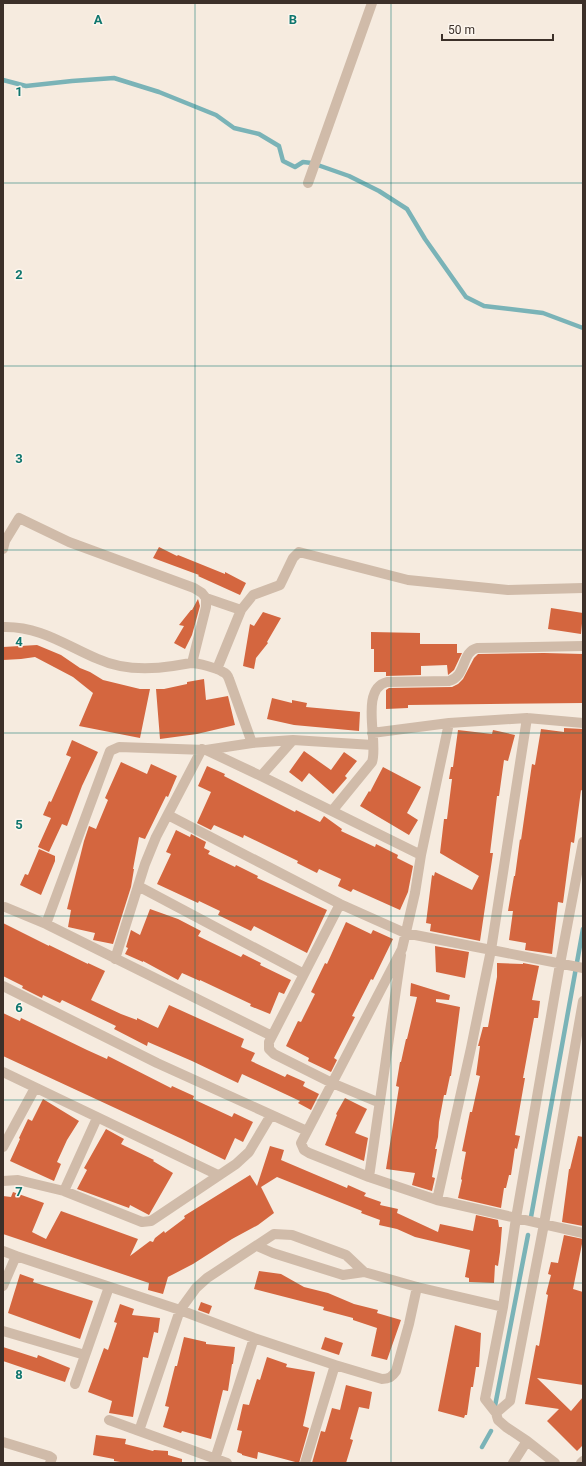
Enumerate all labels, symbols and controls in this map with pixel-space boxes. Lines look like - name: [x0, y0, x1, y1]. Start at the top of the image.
- text: A: [94, 12, 103, 27]
- text: B: [289, 12, 297, 27]
- scale bar: [442, 16, 553, 42]
- text: 50 m: [448, 23, 475, 37]
- text: 1: [15, 84, 23, 99]
- text: 2: [15, 267, 23, 282]
- text: 3: [15, 451, 23, 466]
- text: 4: [15, 634, 23, 649]
- text: 5: [15, 817, 23, 832]
- text: 6: [15, 1000, 23, 1015]
- text: 7: [15, 1184, 23, 1199]
- text: 8: [15, 1367, 23, 1382]

